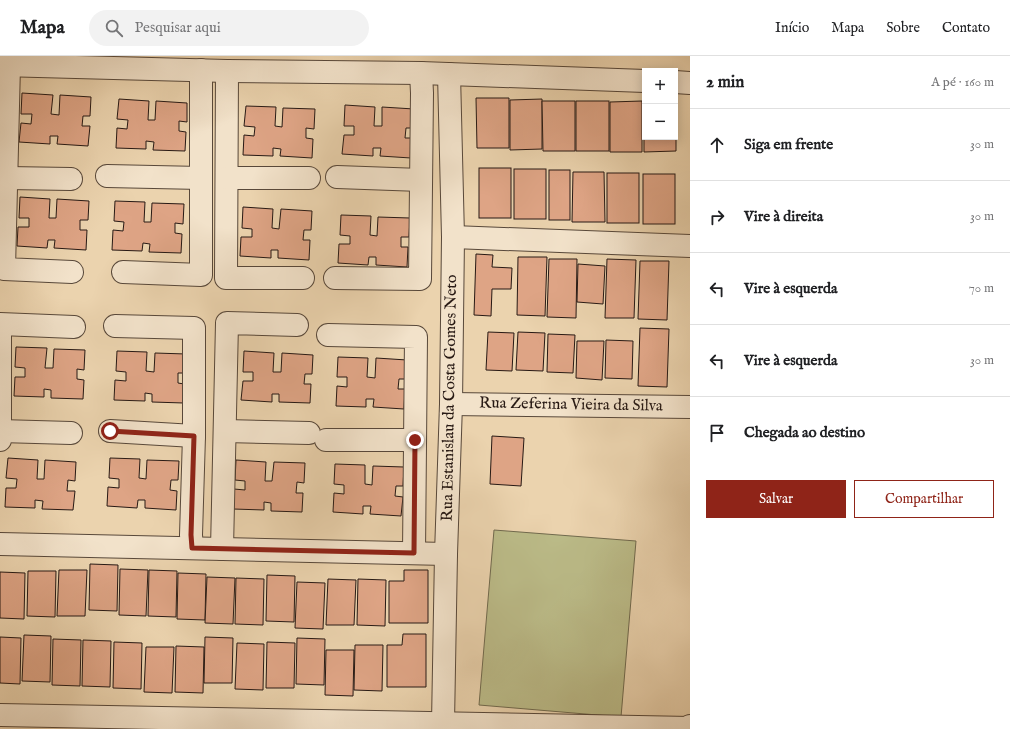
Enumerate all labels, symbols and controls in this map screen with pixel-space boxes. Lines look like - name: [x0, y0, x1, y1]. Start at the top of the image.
- search box: [89, 10, 369, 46]
- text: Mapa: [20, 16, 65, 40]
- icon: search: [103, 17, 125, 39]
- text: Pesquisar aqui: [135, 18, 221, 37]
- text: Início: [775, 19, 809, 37]
- text: Mapa: [831, 19, 864, 37]
- text: Sobre: [886, 19, 920, 37]
- text: Contato: [942, 19, 990, 37]
- map controls: [642, 68, 678, 140]
- button: +: [642, 68, 678, 104]
- text: 2 min: [706, 72, 744, 93]
- text: A pé · 160 m: [931, 74, 994, 91]
- button: −: [642, 104, 678, 140]
- icon: ahead: [706, 134, 728, 156]
- text: Siga em frente: [744, 135, 833, 154]
- text: 30 m: [970, 136, 994, 153]
- icon: right: [706, 206, 728, 228]
- text: Vire à direita: [744, 207, 823, 226]
- text: 30 m: [970, 208, 994, 225]
- street label: Rua Estanislau da Costa Gomes Neto: [438, 274, 462, 522]
- icon: left: [706, 278, 728, 300]
- text: Vire à esquerda: [744, 279, 837, 298]
- text: 70 m: [969, 280, 994, 297]
- icon: left: [706, 350, 728, 372]
- text: Vire à esquerda: [744, 351, 837, 370]
- text: 30 m: [970, 352, 994, 369]
- street label: Rua Zeferina Vieira da Silva: [479, 393, 663, 417]
- route start: [101, 422, 119, 440]
- icon: arrive: [706, 422, 728, 444]
- text: Chegada ao destino: [744, 423, 865, 442]
- route end: [406, 431, 424, 449]
- button: Salvar: [706, 480, 846, 518]
- button: Compartilhar: [854, 480, 994, 518]

